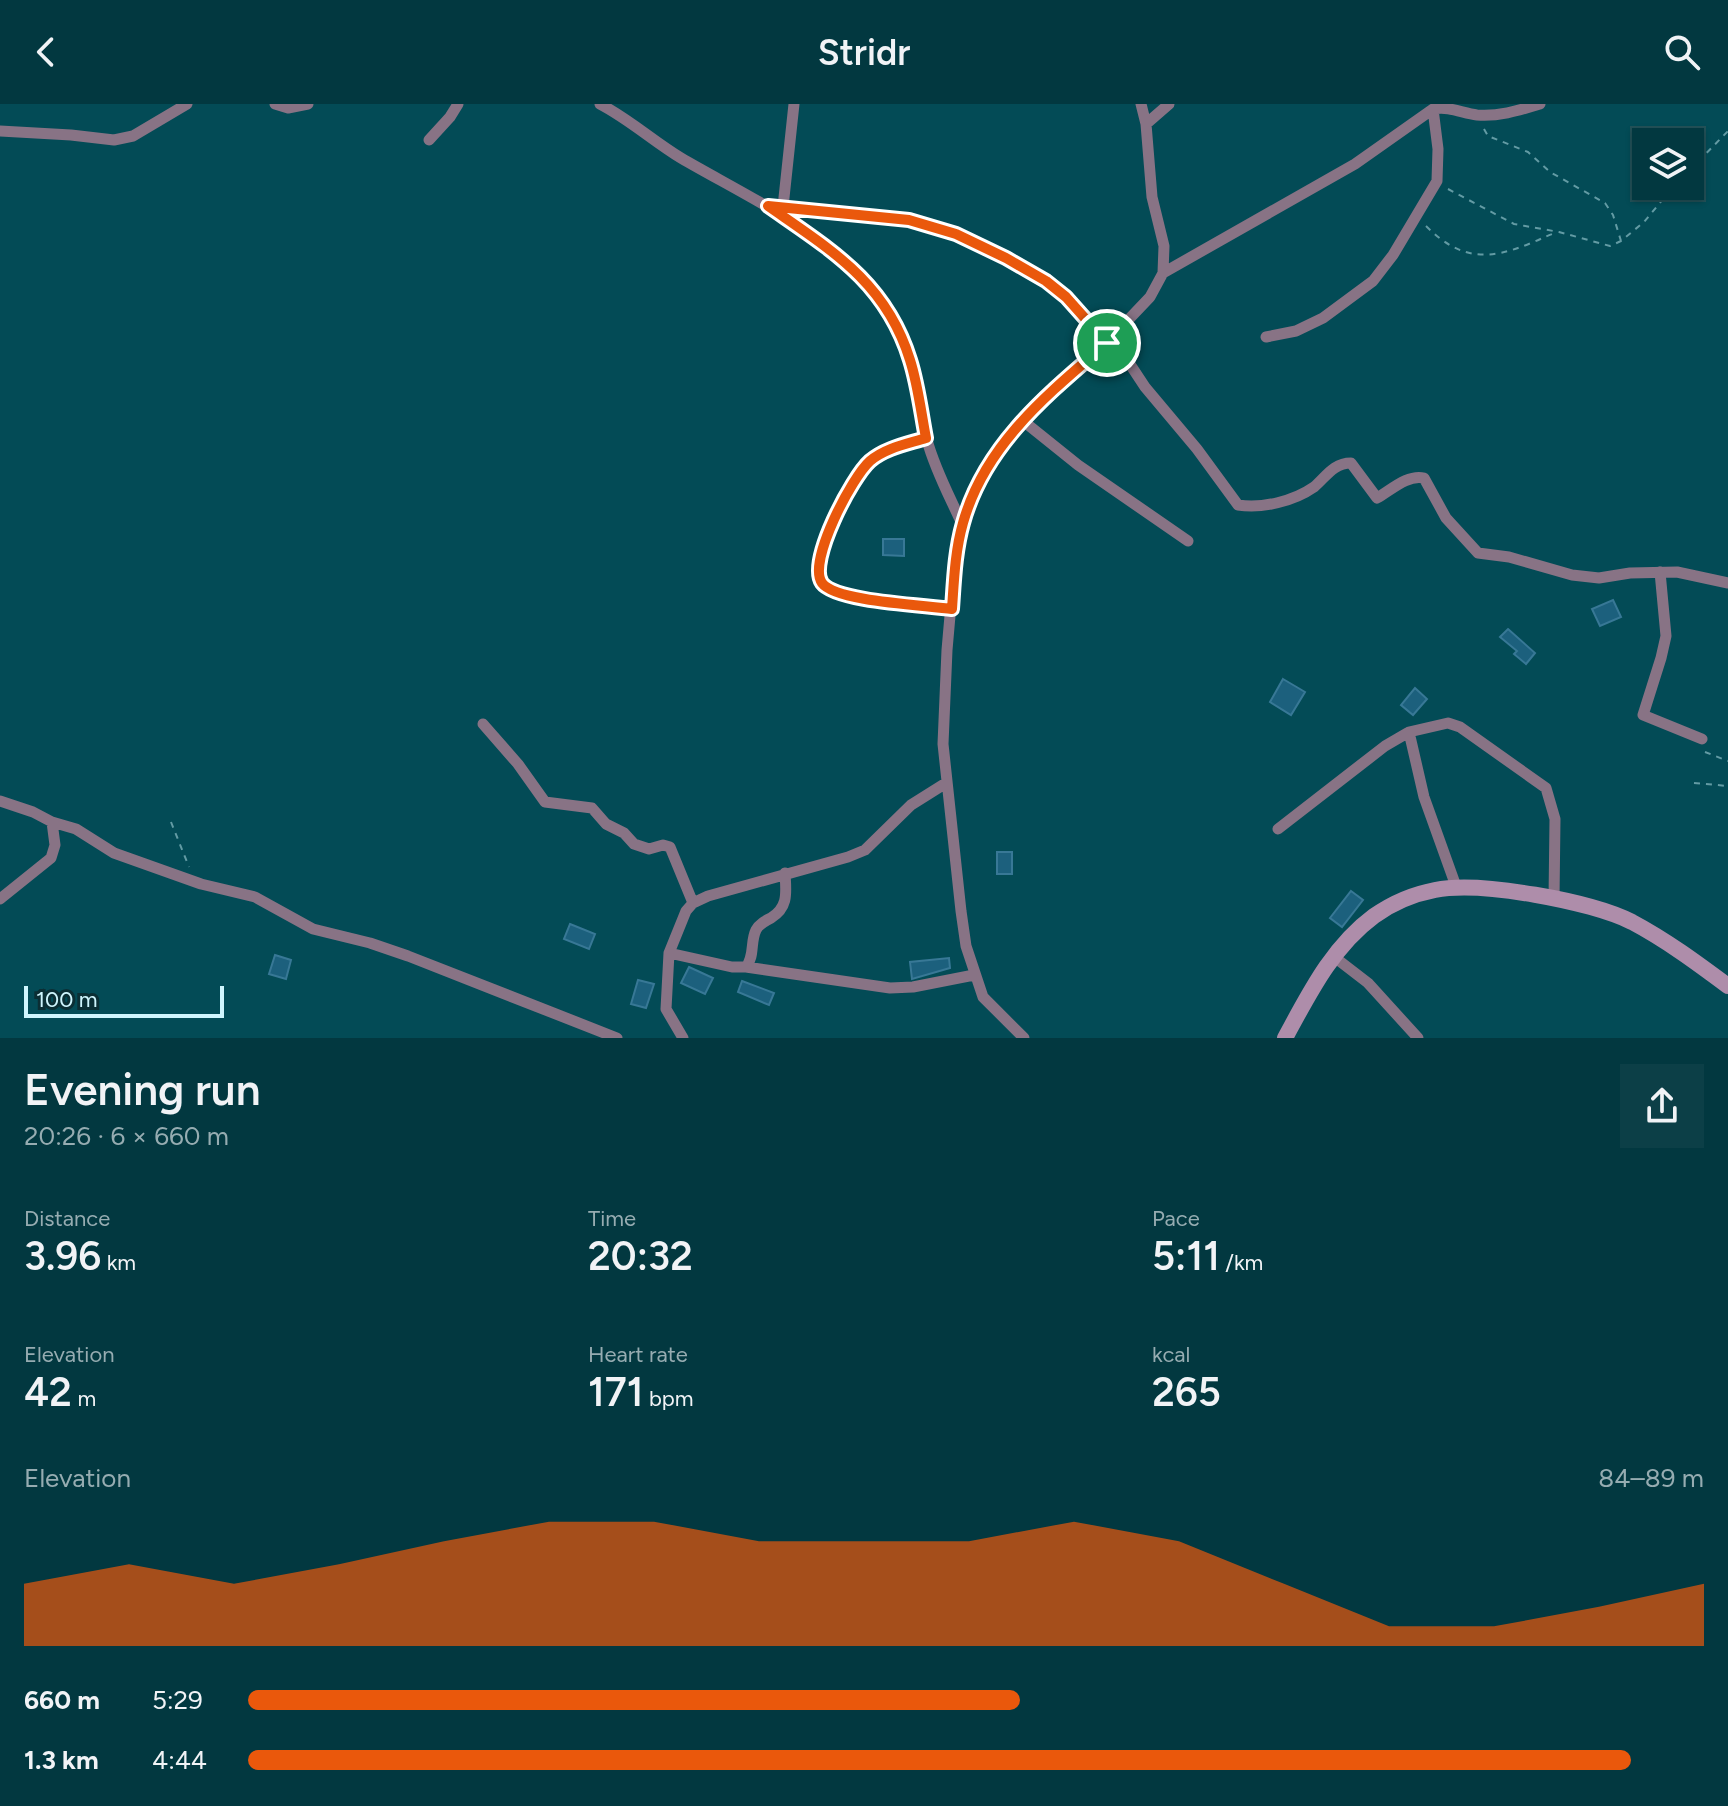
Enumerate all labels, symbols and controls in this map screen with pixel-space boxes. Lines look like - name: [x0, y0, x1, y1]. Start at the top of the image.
- icon: back: [24, 30, 68, 74]
- icon: search: [1660, 30, 1704, 74]
- text: Stridr: [818, 31, 910, 74]
- map controls: [1632, 128, 1704, 200]
- button: layers: [1632, 128, 1704, 200]
- pin: [1073, 309, 1141, 377]
- icon: arrive: [1085, 321, 1129, 365]
- scale bar: [24, 982, 224, 1018]
- text: 100 m: [36, 986, 97, 1013]
- text: Evening run: [24, 1063, 261, 1116]
- button: share: [1620, 1064, 1704, 1148]
- text: 20:26 · 6 × 660 m: [24, 1120, 229, 1152]
- text: Distance: [24, 1205, 110, 1232]
- text: Time: [588, 1205, 636, 1232]
- text: Pace: [1152, 1205, 1200, 1232]
- text: 3.96: [24, 1232, 101, 1280]
- text: 20:32: [588, 1232, 693, 1280]
- text: 5:11: [1152, 1232, 1220, 1280]
- text: km: [101, 1249, 136, 1276]
- text: /km: [1220, 1249, 1263, 1276]
- text: Elevation: [24, 1341, 114, 1368]
- text: Heart rate: [588, 1341, 688, 1368]
- text: kcal: [1152, 1341, 1190, 1368]
- text: 42: [24, 1368, 72, 1416]
- text: 171: [588, 1368, 643, 1416]
- text: 265: [1152, 1368, 1221, 1416]
- text: m: [72, 1385, 96, 1412]
- text: bpm: [643, 1385, 694, 1412]
- text: Elevation: [24, 1462, 131, 1494]
- text: 84–89 m: [1598, 1462, 1704, 1494]
- text: 660 m: [24, 1684, 100, 1716]
- text: 5:29: [152, 1684, 203, 1716]
- text: 1.3 km: [24, 1744, 99, 1776]
- text: 4:44: [152, 1744, 207, 1776]

